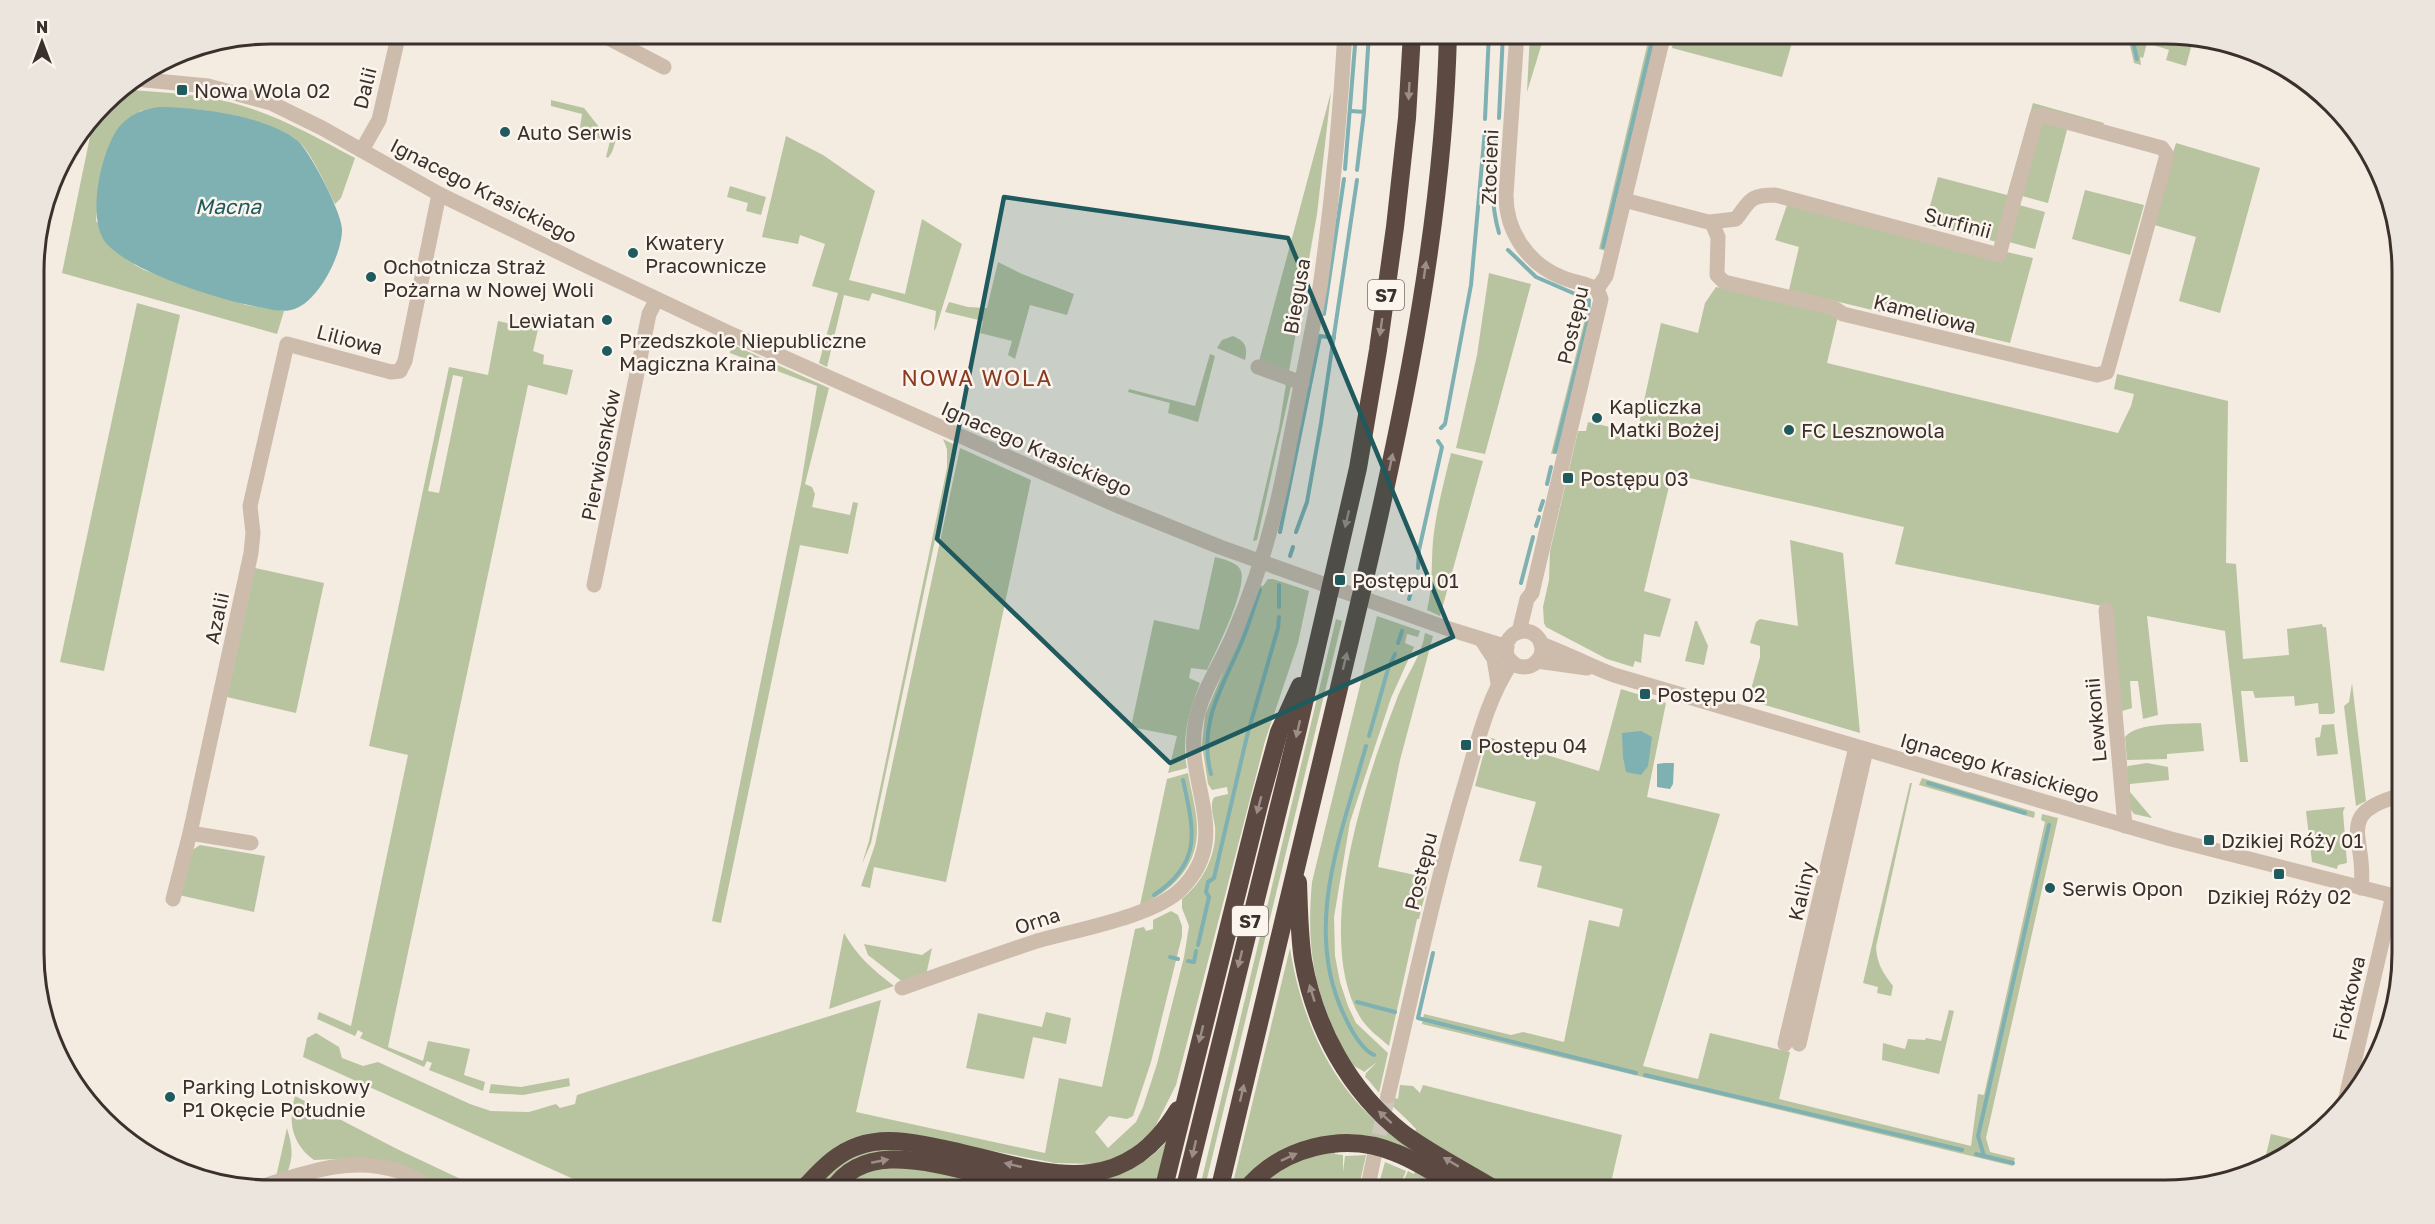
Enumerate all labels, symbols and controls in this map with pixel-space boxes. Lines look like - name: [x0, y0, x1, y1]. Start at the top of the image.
- north arrow: [12, 12, 72, 72]
- text: N: [36, 17, 48, 37]
- street label: Dalii: [347, 65, 381, 111]
- place label: Nowa Wola 02: [194, 78, 330, 102]
- one-way arrow: [1404, 82, 1413, 101]
- marker: Nowa Wola 02: [175, 83, 189, 97]
- place label: Auto Serwis: [517, 120, 632, 144]
- marker: Auto Serwis: [498, 125, 512, 139]
- street label: Złocieni: [1476, 129, 1502, 205]
- street label: Ignacego Krasickiego: [387, 133, 581, 247]
- water label: Macna: [195, 193, 262, 219]
- street label: Surfinii: [1922, 202, 1994, 242]
- place label: Kwatery Pracownicze: [645, 230, 766, 277]
- marker: Kwatery Pracownicze: [626, 246, 640, 260]
- place label: Ochotnicza Straż Pożarna w Nowej Woli: [383, 254, 594, 301]
- street label: Biegusa: [1278, 256, 1314, 336]
- one-way arrow: [1421, 260, 1430, 279]
- marker: Ochotnicza Straż Pożarna w Nowej Woli: [364, 270, 378, 284]
- road number: S7: [1368, 280, 1404, 310]
- street label: Postępu: [1551, 284, 1593, 366]
- street label: Kameliowa: [1871, 289, 1979, 337]
- place label: Lewiatan: [508, 308, 595, 332]
- marker: Lewiatan: [600, 313, 614, 327]
- one-way arrow: [1377, 317, 1386, 336]
- street label: Liliowa: [314, 319, 386, 359]
- place label: Przedszkole Niepubliczne Magiczna Kraina: [619, 328, 866, 375]
- marker: Przedszkole Niepubliczne Magiczna Kraina: [600, 344, 614, 358]
- district label: NOWA WOLA: [901, 364, 1053, 391]
- street label: Pierwiosnków: [575, 387, 625, 523]
- place label: Kapliczka Matki Bożej: [1609, 394, 1720, 441]
- street label: Ignacego Krasickiego: [938, 395, 1136, 501]
- marker: Kapliczka Matki Bożej: [1590, 411, 1604, 425]
- place label: FC Lesznowola: [1801, 418, 1945, 442]
- marker: FC Lesznowola: [1782, 423, 1796, 437]
- one-way arrow: [1386, 453, 1396, 471]
- place label: Postępu 03: [1580, 466, 1689, 490]
- marker: Postępu 03: [1561, 471, 1575, 485]
- one-way arrow: [1341, 509, 1351, 528]
- place label: Postępu 01: [1352, 568, 1459, 592]
- marker: Postępu 01: [1333, 573, 1347, 587]
- street label: Azalii: [199, 590, 233, 646]
- one-way arrow: [1341, 652, 1351, 670]
- street label: Lewkonii: [2079, 677, 2111, 763]
- place label: Postępu 02: [1657, 682, 1766, 706]
- marker: Postępu 02: [1638, 687, 1652, 701]
- one-way arrow: [1292, 720, 1302, 738]
- street label: Ignacego Krasickiego: [1898, 727, 2102, 807]
- place label: Postępu 04: [1478, 733, 1587, 757]
- marker: Postępu 04: [1459, 738, 1473, 752]
- one-way arrow: [1254, 796, 1264, 814]
- place label: Dzikiej Róży 01: [2221, 828, 2363, 852]
- street label: Postępu: [1399, 830, 1441, 912]
- marker: Dzikiej Róży 01: [2202, 833, 2216, 847]
- street label: Kaliny: [1783, 859, 1819, 923]
- marker: Dzikiej Róży 02: [2272, 867, 2286, 881]
- place label: Serwis Opon: [2062, 876, 2183, 900]
- marker: Serwis Opon: [2043, 881, 2057, 895]
- place label: Dzikiej Róży 02: [2207, 884, 2351, 908]
- street label: Orna: [1011, 901, 1063, 939]
- road number: S7: [1232, 906, 1268, 936]
- one-way arrow: [1235, 950, 1245, 968]
- street label: Fiołkowa: [2327, 953, 2369, 1043]
- one-way arrow: [1307, 984, 1316, 1002]
- one-way arrow: [1196, 1026, 1205, 1044]
- place label: Parking Lotniskowy P1 Okęcie Południe: [182, 1074, 370, 1121]
- one-way arrow: [1238, 1084, 1248, 1102]
- marker: Parking Lotniskowy P1 Okęcie Południe: [163, 1090, 177, 1104]
- one-way arrow: [1378, 1111, 1393, 1124]
- one-way arrow: [1188, 1139, 1198, 1158]
- one-way arrow: [1281, 1152, 1298, 1161]
- one-way arrow: [870, 1156, 889, 1165]
- one-way arrow: [1443, 1157, 1459, 1168]
- one-way arrow: [1003, 1159, 1022, 1169]

